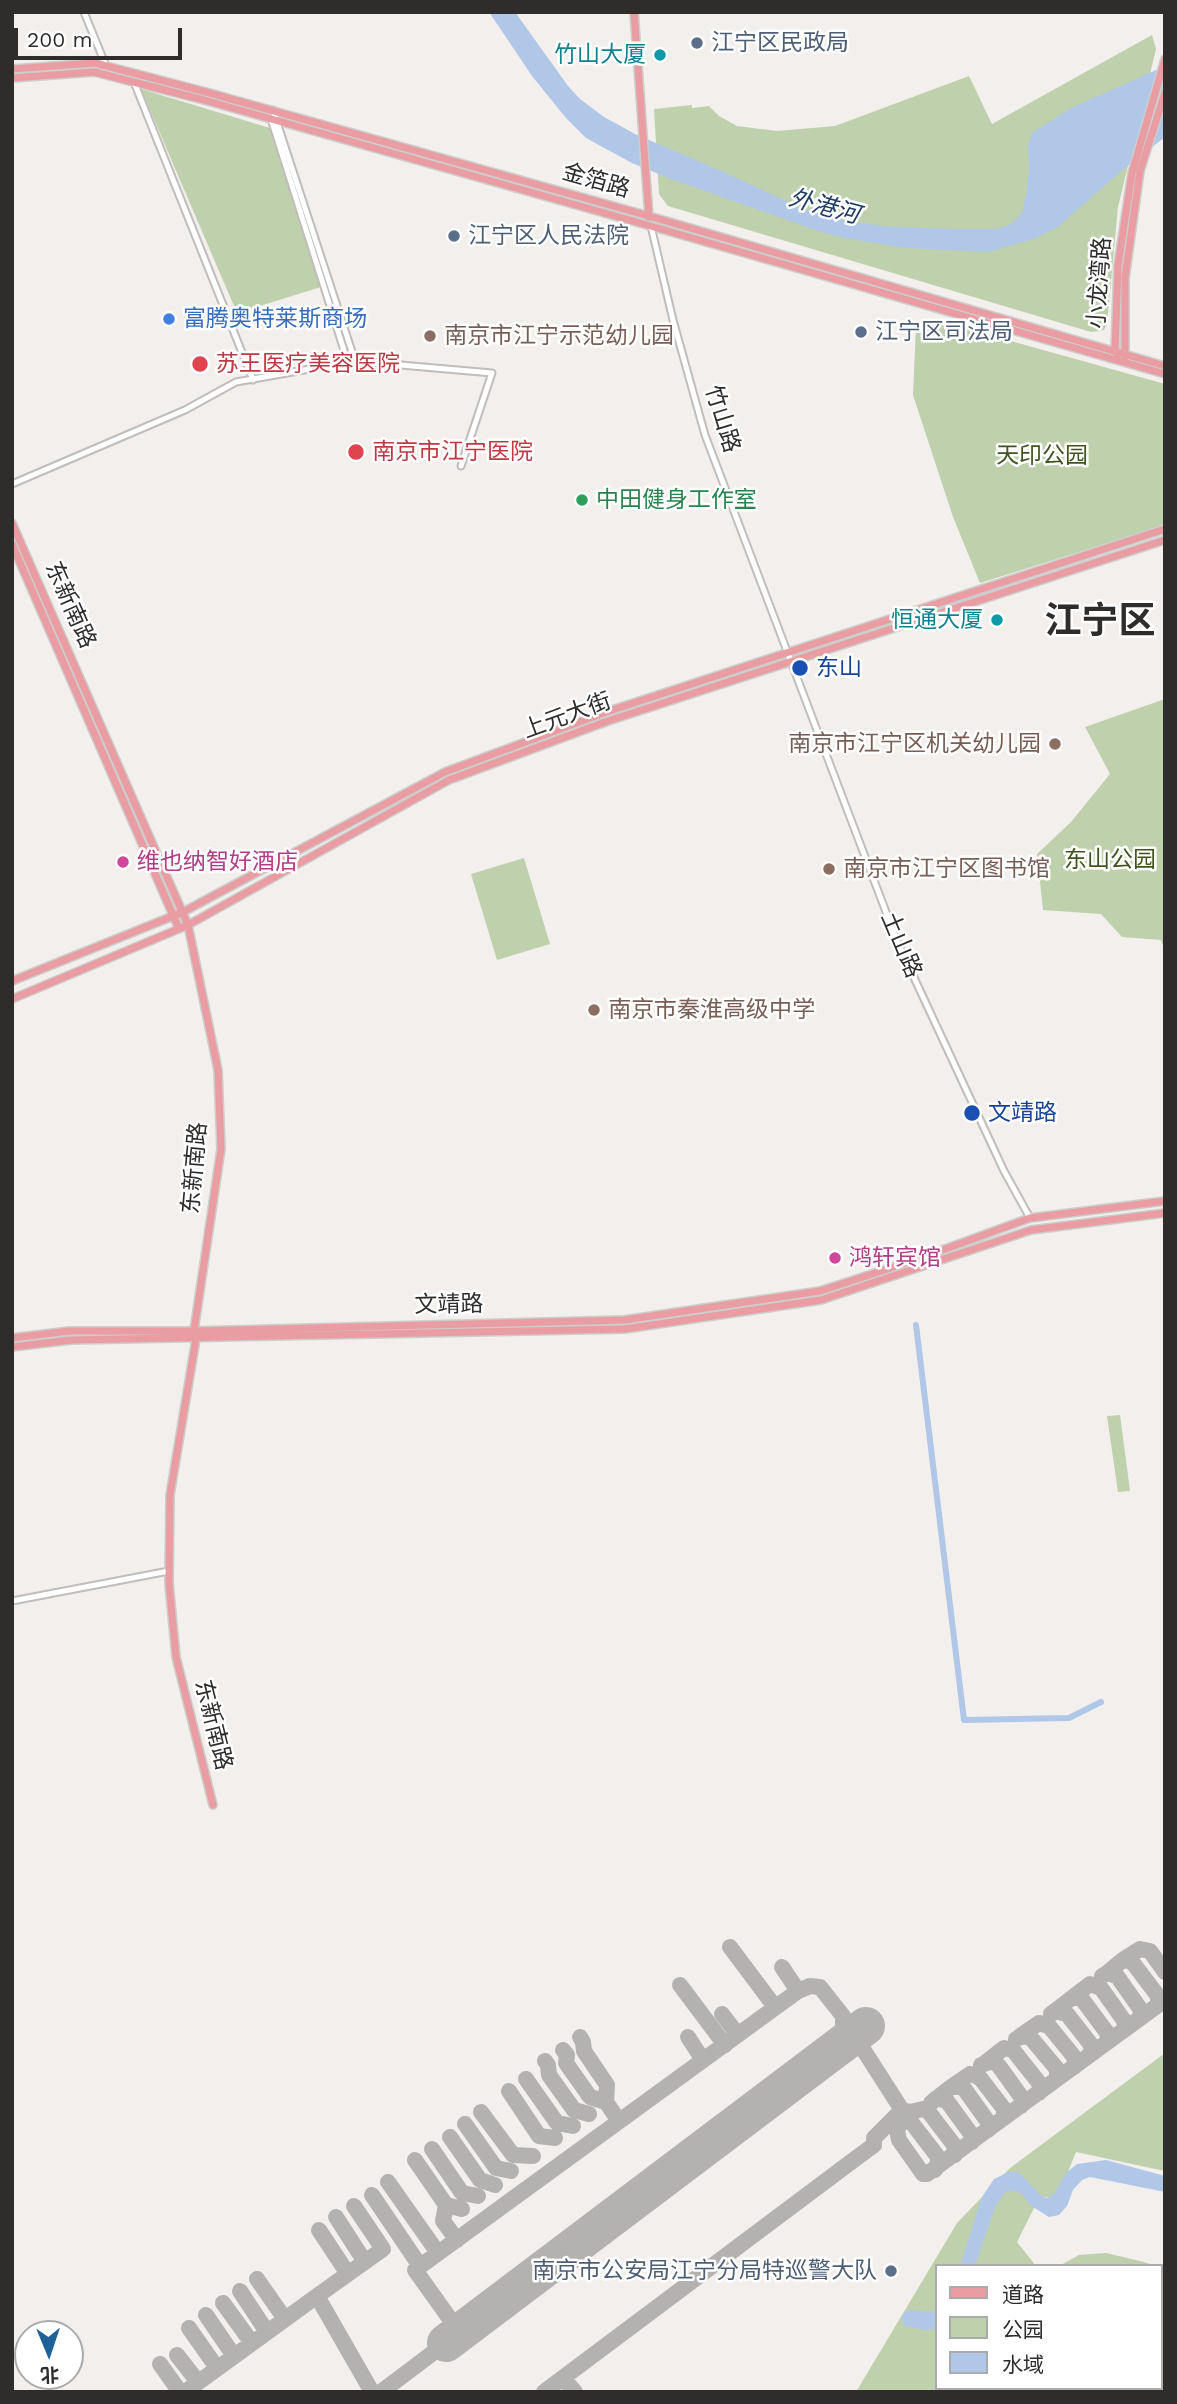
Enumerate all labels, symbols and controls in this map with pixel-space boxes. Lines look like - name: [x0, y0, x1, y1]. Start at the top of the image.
- scale bar: [18, 14, 186, 58]
- text: 200 m: [27, 27, 93, 52]
- place label: 江宁区民政局: [711, 29, 849, 57]
- marker: 江宁区民政局: [689, 35, 705, 51]
- place label: 竹山大厦: [554, 41, 646, 69]
- marker: 竹山大厦: [652, 47, 668, 63]
- street label: 金箔路: [559, 158, 633, 204]
- water label: 外港河: [785, 184, 863, 230]
- place label: 江宁区人民法院: [468, 222, 629, 250]
- marker: 江宁区人民法院: [446, 228, 462, 244]
- street label: 小龙湾路: [1083, 236, 1117, 330]
- place label: 富腾奥特莱斯商场: [183, 305, 367, 333]
- marker: 富腾奥特莱斯商场: [161, 311, 177, 327]
- place label: 江宁区司法局: [875, 318, 1013, 346]
- place label: 南京市江宁示范幼儿园: [444, 322, 674, 350]
- marker: 江宁区司法局: [853, 324, 869, 340]
- marker: 南京市江宁示范幼儿园: [422, 328, 438, 344]
- place label: 苏王医疗美容医院: [216, 350, 400, 378]
- marker: 苏王医疗美容医院: [190, 354, 210, 374]
- street label: 竹山路: [699, 382, 745, 456]
- place label: 南京市江宁医院: [372, 438, 533, 466]
- marker: 南京市江宁医院: [346, 442, 366, 462]
- park label: 天印公园: [996, 442, 1088, 470]
- place label: 中田健身工作室: [596, 486, 757, 514]
- marker: 中田健身工作室: [574, 492, 590, 508]
- street label: 东新南路: [39, 557, 101, 653]
- district label: 江宁区: [1045, 600, 1155, 644]
- place label: 恒通大厦: [891, 606, 983, 634]
- marker: 恒通大厦: [989, 612, 1005, 628]
- place label: 东山: [816, 654, 862, 682]
- marker: 东山: [790, 658, 810, 678]
- street label: 上元大街: [519, 687, 615, 745]
- place label: 南京市江宁区机关幼儿园: [788, 730, 1041, 758]
- marker: 南京市江宁区机关幼儿园: [1047, 736, 1063, 752]
- park label: 东山公园: [1064, 846, 1156, 874]
- place label: 维也纳智好酒店: [137, 848, 298, 876]
- marker: 维也纳智好酒店: [115, 854, 131, 870]
- place label: 南京市江宁区图书馆: [843, 855, 1050, 883]
- marker: 南京市江宁区图书馆: [821, 861, 837, 877]
- street label: 土山路: [875, 908, 927, 982]
- place label: 南京市秦淮高级中学: [608, 996, 815, 1024]
- marker: 南京市秦淮高级中学: [586, 1002, 602, 1018]
- place label: 文靖路: [988, 1099, 1057, 1127]
- marker: 文靖路: [962, 1103, 982, 1123]
- street label: 东新南路: [177, 1121, 213, 1215]
- place label: 鸿轩宾馆: [849, 1244, 941, 1272]
- marker: 鸿轩宾馆: [827, 1250, 843, 1266]
- street label: 文靖路: [414, 1291, 484, 1319]
- street label: 东新南路: [188, 1677, 238, 1773]
- place label: 南京市公安局江宁分局特巡警大队: [532, 2257, 877, 2285]
- marker: 南京市公安局江宁分局特巡警大队: [883, 2263, 899, 2279]
- legend: [936, 2264, 1163, 2390]
- text: 道路: [1002, 2282, 1044, 2307]
- text: 公园: [1002, 2317, 1044, 2342]
- north arrow: [14, 2320, 84, 2390]
- text: 水域: [1002, 2352, 1044, 2377]
- text: 北: [40, 2363, 60, 2386]

